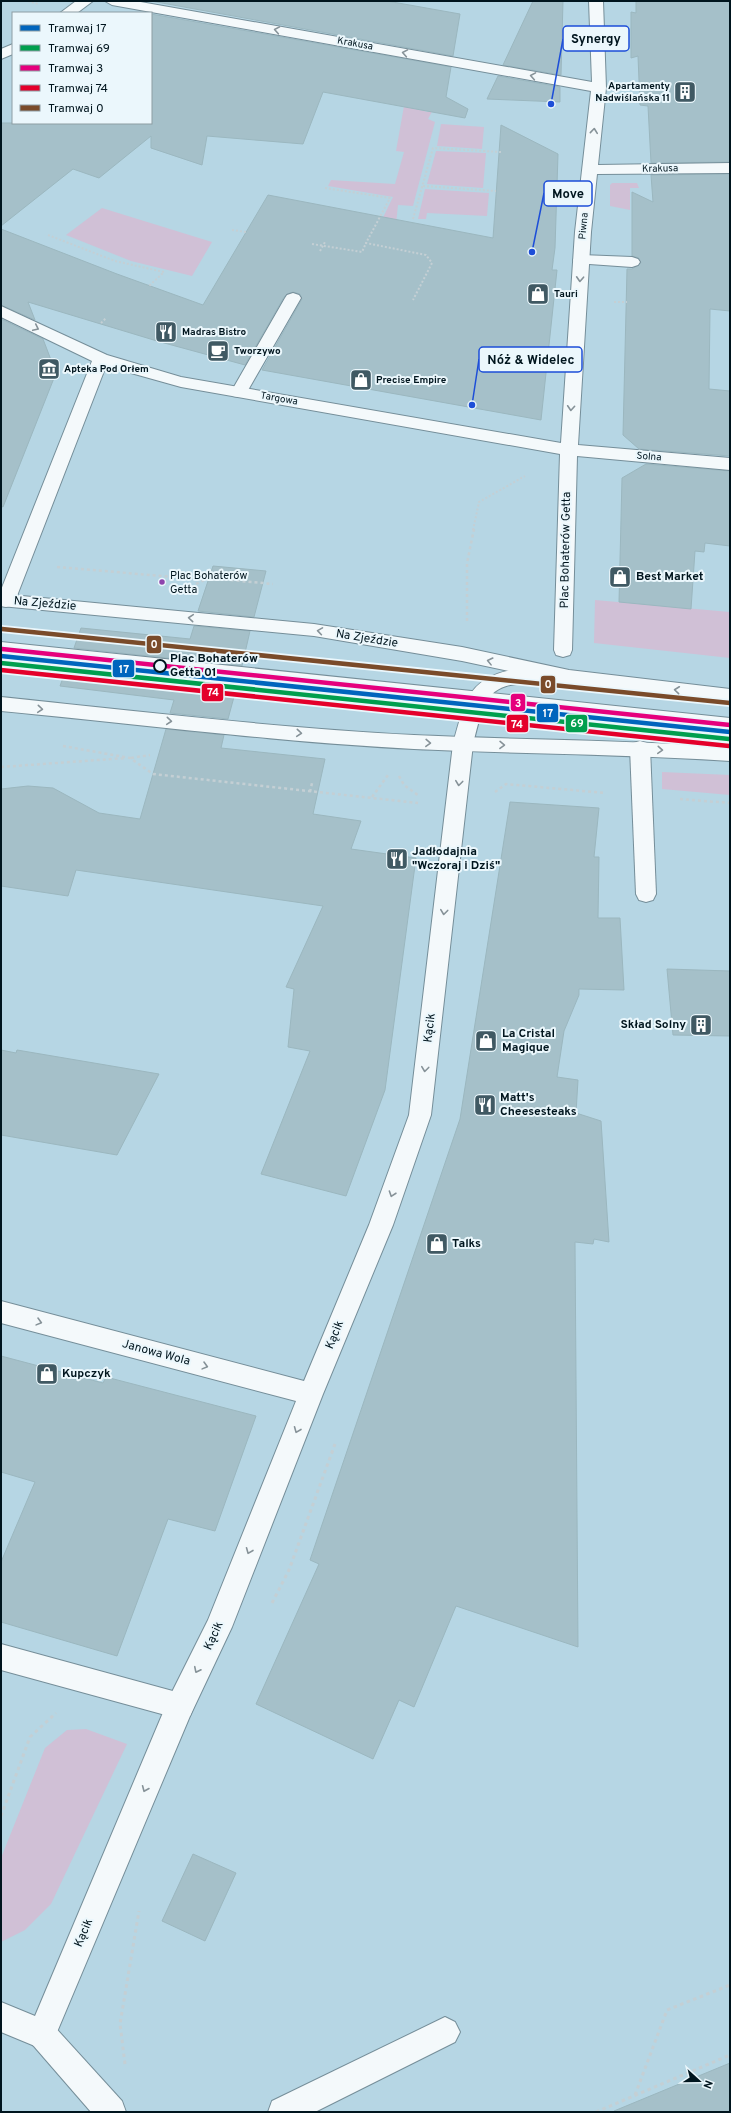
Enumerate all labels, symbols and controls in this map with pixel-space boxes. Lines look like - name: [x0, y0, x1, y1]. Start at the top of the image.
- legend: [12, 12, 152, 124]
- text: Tramwaj 17: [48, 21, 107, 37]
- callout: Synergy: [563, 26, 629, 51]
- one-way arrow: [274, 27, 280, 35]
- text: Synergy: [571, 32, 622, 48]
- street label: Krakusa: [336, 34, 374, 54]
- text: Tramwaj 69: [48, 41, 110, 57]
- one-way arrow: [402, 49, 408, 58]
- text: Tramwaj 3: [48, 61, 103, 77]
- one-way arrow: [530, 72, 536, 81]
- building icon: Apartamenty Nadwiślańska 11: [672, 79, 698, 105]
- place label: Apartamenty Nadwiślańska 11: [595, 80, 670, 105]
- text: Tramwaj 74: [48, 81, 108, 97]
- text: Tramwaj 0: [48, 101, 104, 117]
- one-way arrow: [589, 128, 598, 135]
- street label: Krakusa: [642, 162, 678, 176]
- callout: Move: [544, 181, 592, 206]
- text: Move: [552, 187, 584, 203]
- street label: Piwna: [576, 212, 592, 240]
- one-way arrow: [576, 276, 584, 282]
- shop icon: Tauri: [525, 281, 551, 307]
- place label: Tauri: [554, 288, 578, 301]
- restaurant icon: Madras Bistro: [153, 319, 179, 345]
- one-way arrow: [32, 323, 40, 331]
- place label: Madras Bistro: [182, 326, 246, 339]
- cafe icon: Tworzywo: [205, 338, 231, 364]
- place label: Tworzywo: [234, 345, 281, 358]
- callout: Nóż & Widelec: [479, 347, 582, 372]
- text: Nóż & Widelec: [487, 353, 575, 369]
- museum icon: Apteka Pod Orłem: [36, 356, 62, 382]
- place label: Apteka Pod Orłem: [64, 363, 149, 376]
- shop icon: Precise Empire: [348, 367, 374, 393]
- place label: Precise Empire: [376, 374, 447, 387]
- street label: Targowa: [259, 389, 299, 409]
- one-way arrow: [566, 405, 575, 411]
- street label: Solna: [636, 449, 662, 465]
- street label: Plac Bohaterów Getta: [557, 491, 575, 609]
- shop icon: Best Market: [607, 564, 633, 590]
- place label: Plac Bohaterów Getta: [170, 569, 247, 597]
- place label: Best Market: [636, 569, 704, 585]
- marker: Plac Bohaterów Getta: [157, 577, 167, 587]
- street label: Na Zjeździe: [13, 593, 77, 615]
- one-way arrow: [188, 613, 194, 622]
- street label: Na Zjeździe: [335, 626, 399, 652]
- one-way arrow: [317, 627, 323, 636]
- line badge: 0: [146, 635, 162, 654]
- text: 0: [150, 638, 158, 652]
- place label: Plac Bohaterów Getta 01: [170, 651, 258, 681]
- one-way arrow: [486, 657, 493, 665]
- line badge: 17: [112, 659, 135, 678]
- marker: Plac Bohaterów Getta 01: [153, 659, 167, 673]
- text: 17: [119, 663, 129, 677]
- line badge: 0: [540, 675, 556, 694]
- text: 0: [544, 678, 552, 692]
- line badge: 74: [201, 683, 224, 702]
- text: 74: [207, 686, 219, 700]
- one-way arrow: [674, 686, 680, 695]
- line badge: 3: [510, 693, 526, 712]
- text: 3: [515, 697, 521, 711]
- line badge: 17: [536, 703, 559, 723]
- one-way arrow: [37, 704, 43, 713]
- text: 17: [543, 707, 553, 721]
- line badge: 74: [506, 714, 529, 733]
- line badge: 69: [565, 714, 588, 733]
- one-way arrow: [166, 717, 172, 726]
- text: 69: [570, 717, 584, 731]
- text: 74: [511, 718, 523, 732]
- one-way arrow: [296, 729, 302, 738]
- one-way arrow: [425, 738, 431, 747]
- one-way arrow: [499, 741, 505, 749]
- one-way arrow: [657, 745, 663, 754]
- one-way arrow: [455, 780, 464, 786]
- place label: Jadłodajnia "Wczoraj i Dziś": [412, 844, 500, 874]
- restaurant icon: Jadłodajnia "Wczoraj i Dziś": [384, 846, 410, 872]
- one-way arrow: [440, 909, 449, 915]
- street label: Kącik: [420, 1012, 440, 1044]
- building icon: Skład Solny: [688, 1012, 714, 1038]
- place label: Skład Solny: [621, 1017, 686, 1033]
- place label: La Cristal Magique: [502, 1026, 555, 1056]
- shop icon: La Cristal Magique: [473, 1028, 499, 1054]
- one-way arrow: [421, 1066, 430, 1072]
- place label: Matt's Cheesesteaks: [500, 1090, 577, 1120]
- restaurant icon: Matt's Cheesesteaks: [472, 1092, 498, 1118]
- one-way arrow: [388, 1190, 396, 1197]
- shop icon: Talks: [424, 1231, 450, 1257]
- place label: Talks: [452, 1236, 481, 1252]
- one-way arrow: [35, 1317, 42, 1325]
- street label: Kącik: [322, 1318, 348, 1352]
- street label: Janowa Wola: [120, 1336, 192, 1370]
- shop icon: Kupczyk: [34, 1361, 60, 1387]
- one-way arrow: [202, 1361, 208, 1369]
- place label: Kupczyk: [62, 1366, 111, 1382]
- one-way arrow: [293, 1426, 301, 1433]
- one-way arrow: [245, 1547, 253, 1554]
- street label: Kącik: [200, 1619, 228, 1653]
- one-way arrow: [195, 1666, 202, 1673]
- one-way arrow: [142, 1784, 150, 1792]
- street label: Kącik: [71, 1916, 97, 1950]
- north arrow: [679, 2061, 719, 2101]
- text: N: [699, 2078, 715, 2090]

